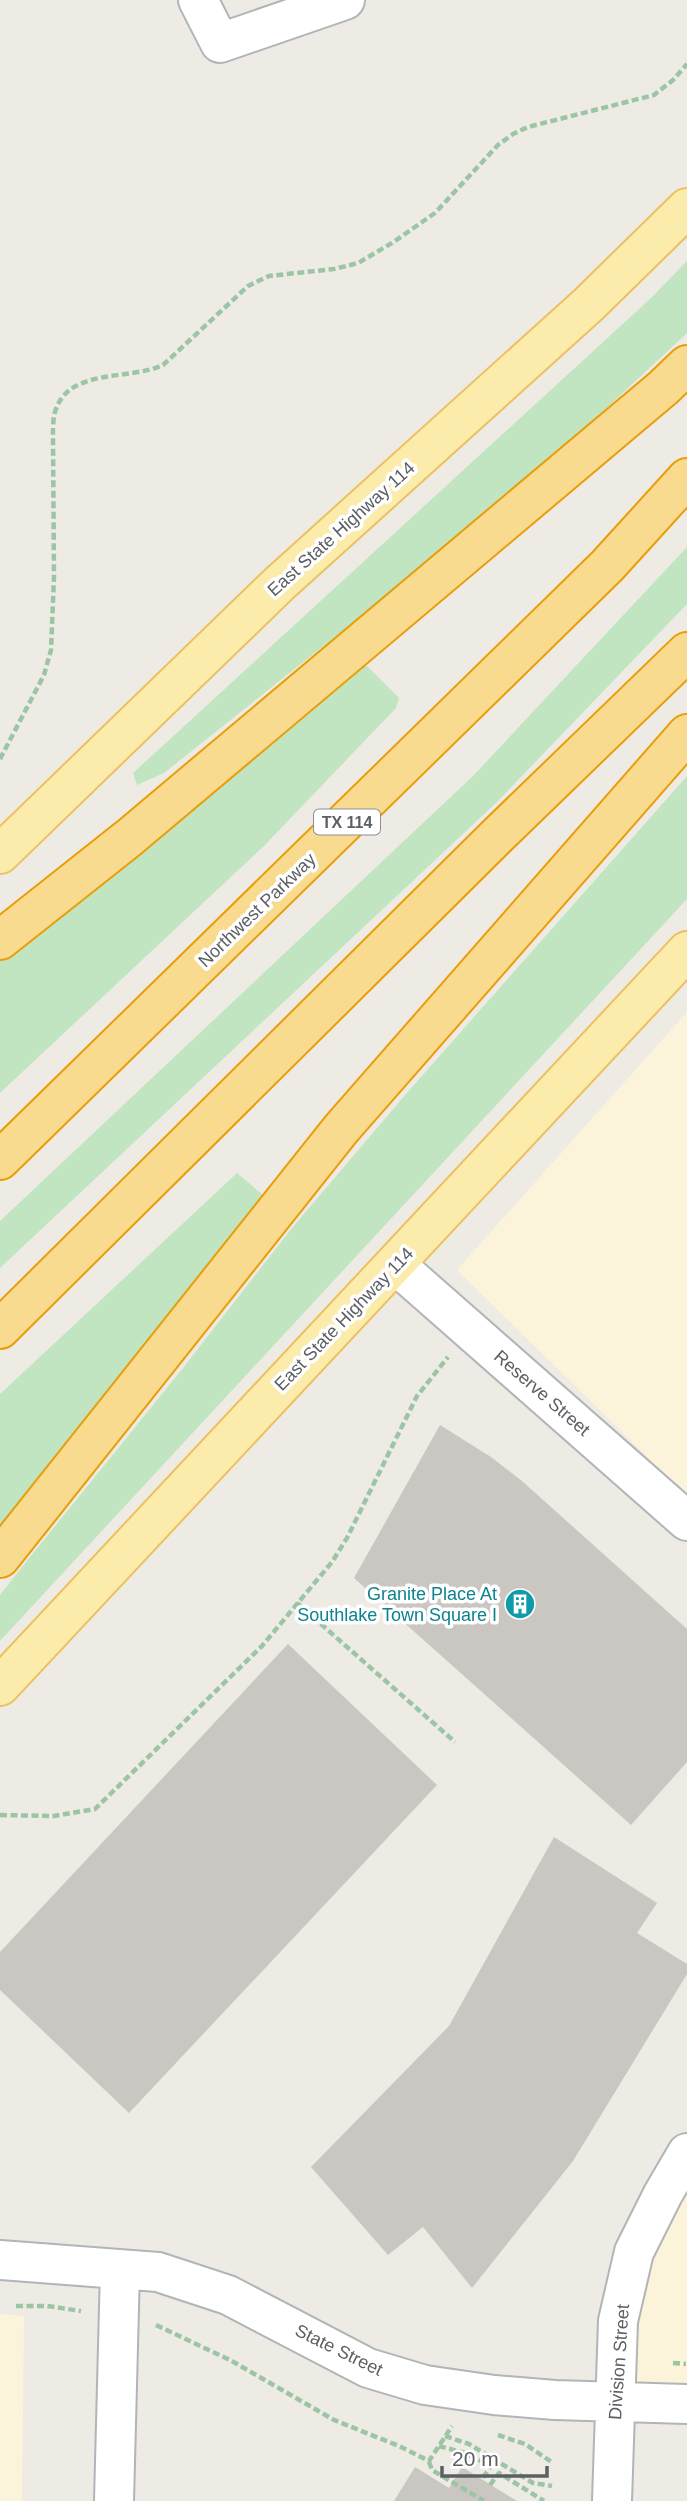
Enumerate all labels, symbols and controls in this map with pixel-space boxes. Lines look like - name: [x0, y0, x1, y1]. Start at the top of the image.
- street label: East State Highway 114: [263, 458, 419, 600]
- road number: TX 114: [314, 810, 380, 834]
- street label: Northwest Parkway: [194, 849, 320, 971]
- street label: East State Highway 114: [271, 1243, 417, 1395]
- street label: Reserve Street: [490, 1346, 594, 1440]
- place label: Granite Place At Southlake Town Square I: [297, 1584, 497, 1625]
- building icon: Granite Place At Southlake Town Square I: [503, 1587, 537, 1621]
- street label: Division Street: [605, 2303, 633, 2421]
- street label: State Street: [292, 2320, 386, 2380]
- scale bar: [442, 2434, 547, 2478]
- text: 20 m: [452, 2447, 499, 2470]

